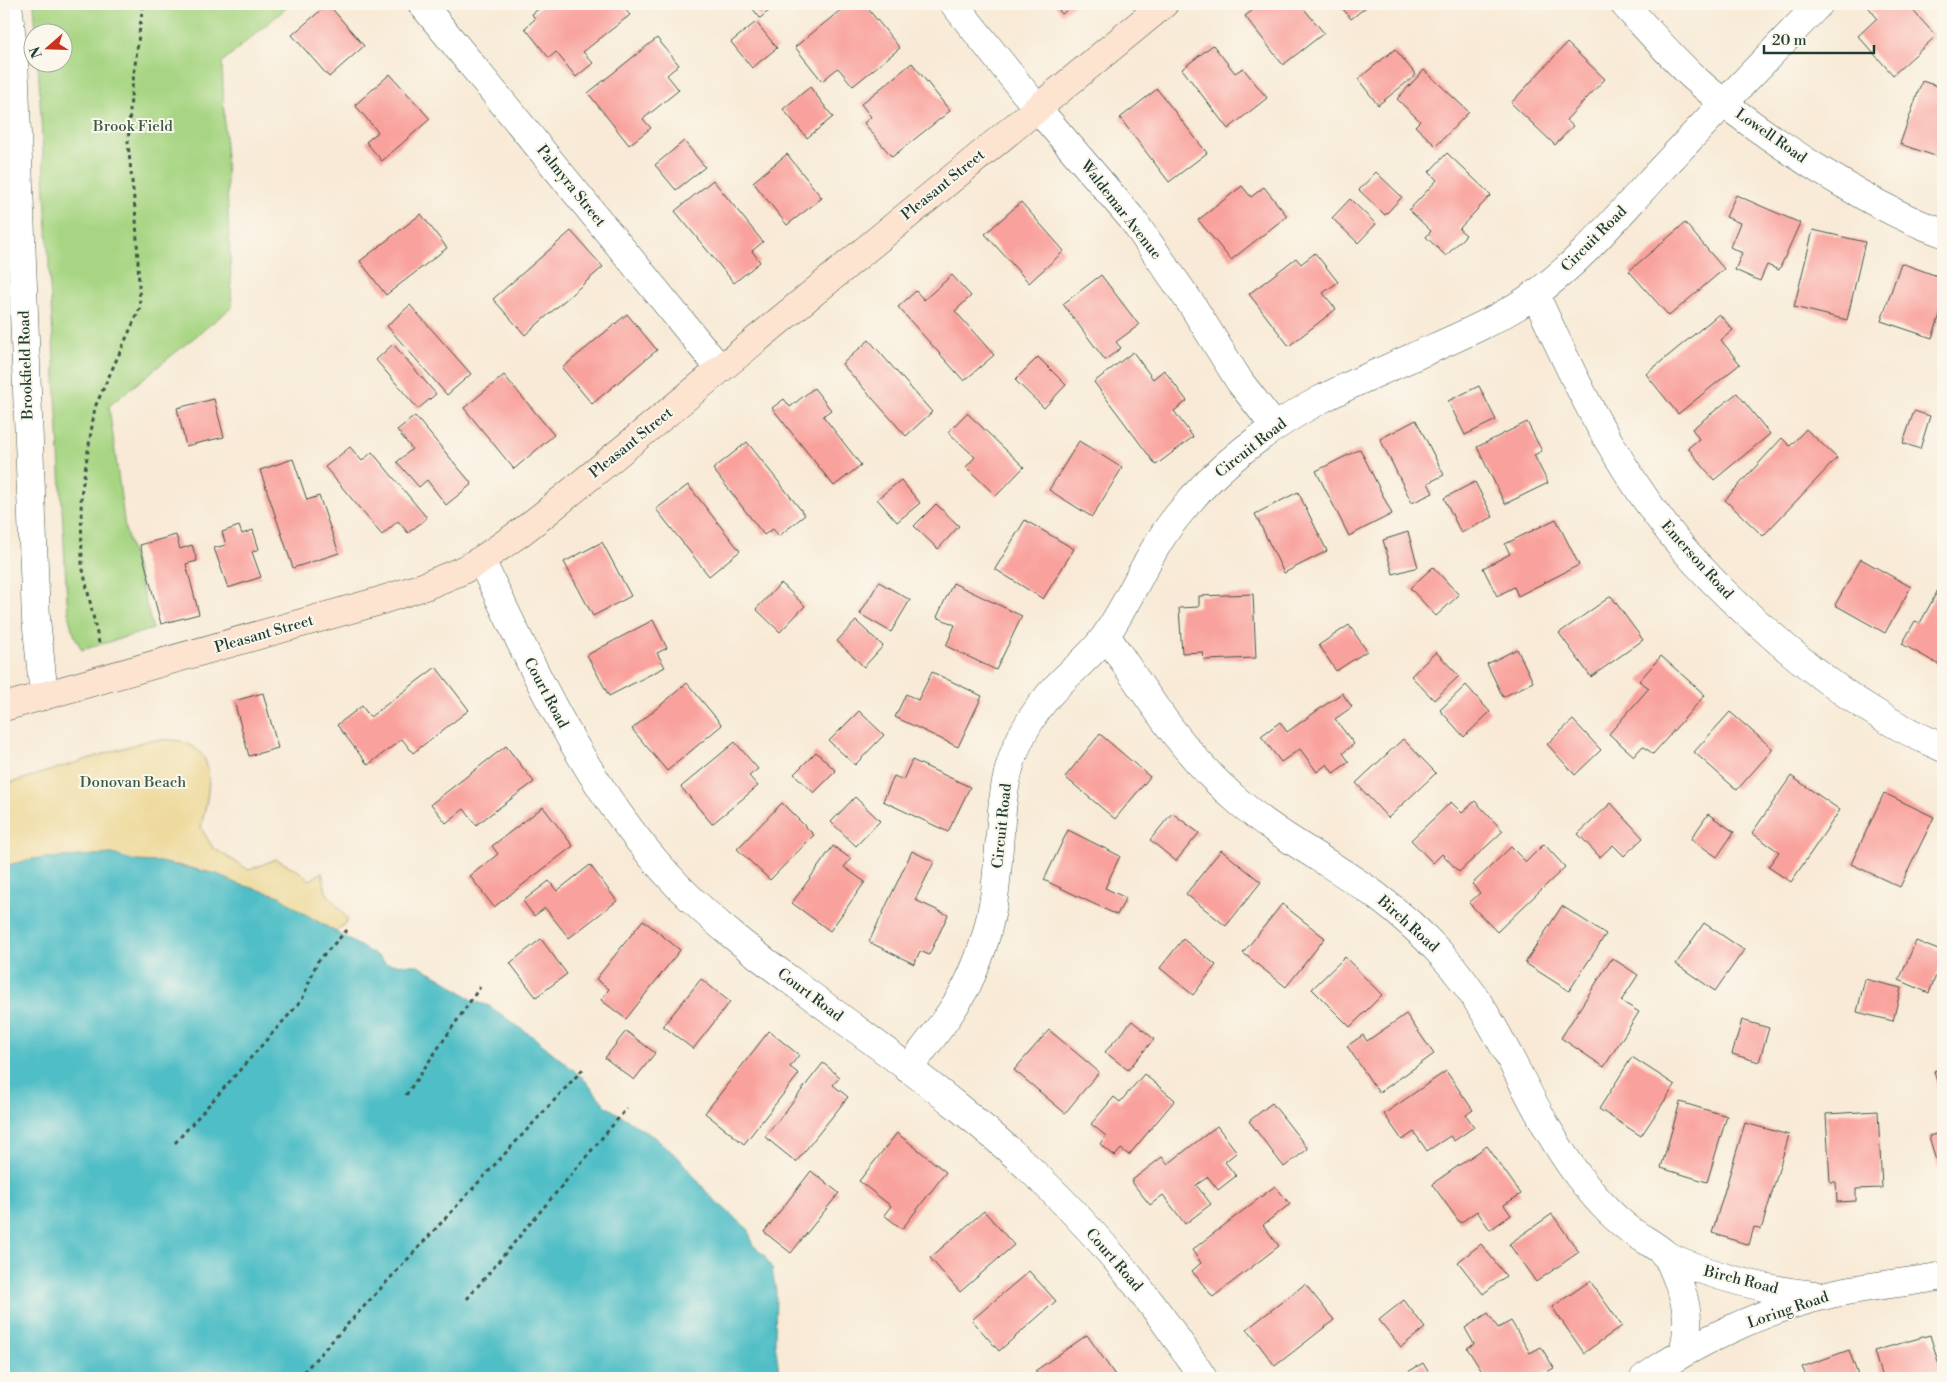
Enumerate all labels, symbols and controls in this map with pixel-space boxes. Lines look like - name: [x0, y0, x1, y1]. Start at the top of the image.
- north arrow: [22, 22, 72, 72]
- scale bar: [1764, 22, 1874, 54]
- text: 20 m: [1772, 31, 1807, 50]
- text: N: [26, 44, 47, 60]
- street label: Lowell Road: [1732, 105, 1811, 168]
- park label: Brook Field: [92, 117, 173, 136]
- street label: Palmyra Street: [532, 141, 610, 231]
- street label: Pleasant Street: [897, 145, 989, 225]
- street label: Waldemar Avenue: [1076, 156, 1166, 263]
- street label: Circuit Road: [1557, 202, 1631, 276]
- street label: Brookfield Road: [15, 310, 37, 421]
- street label: Pleasant Street: [585, 403, 677, 483]
- street label: Circuit Road: [1211, 414, 1291, 482]
- street label: Emerson Road: [1657, 517, 1738, 604]
- street label: Pleasant Street: [212, 611, 316, 657]
- street label: Court Road: [519, 654, 573, 732]
- park label: Donovan Beach: [80, 773, 186, 792]
- street label: Circuit Road: [988, 782, 1016, 870]
- street label: Birch Road: [1373, 891, 1443, 957]
- street label: Court Road: [773, 964, 847, 1026]
- street label: Court Road: [1081, 1225, 1147, 1296]
- street label: Birch Road: [1701, 1261, 1781, 1299]
- street label: Loring Road: [1745, 1287, 1832, 1333]

